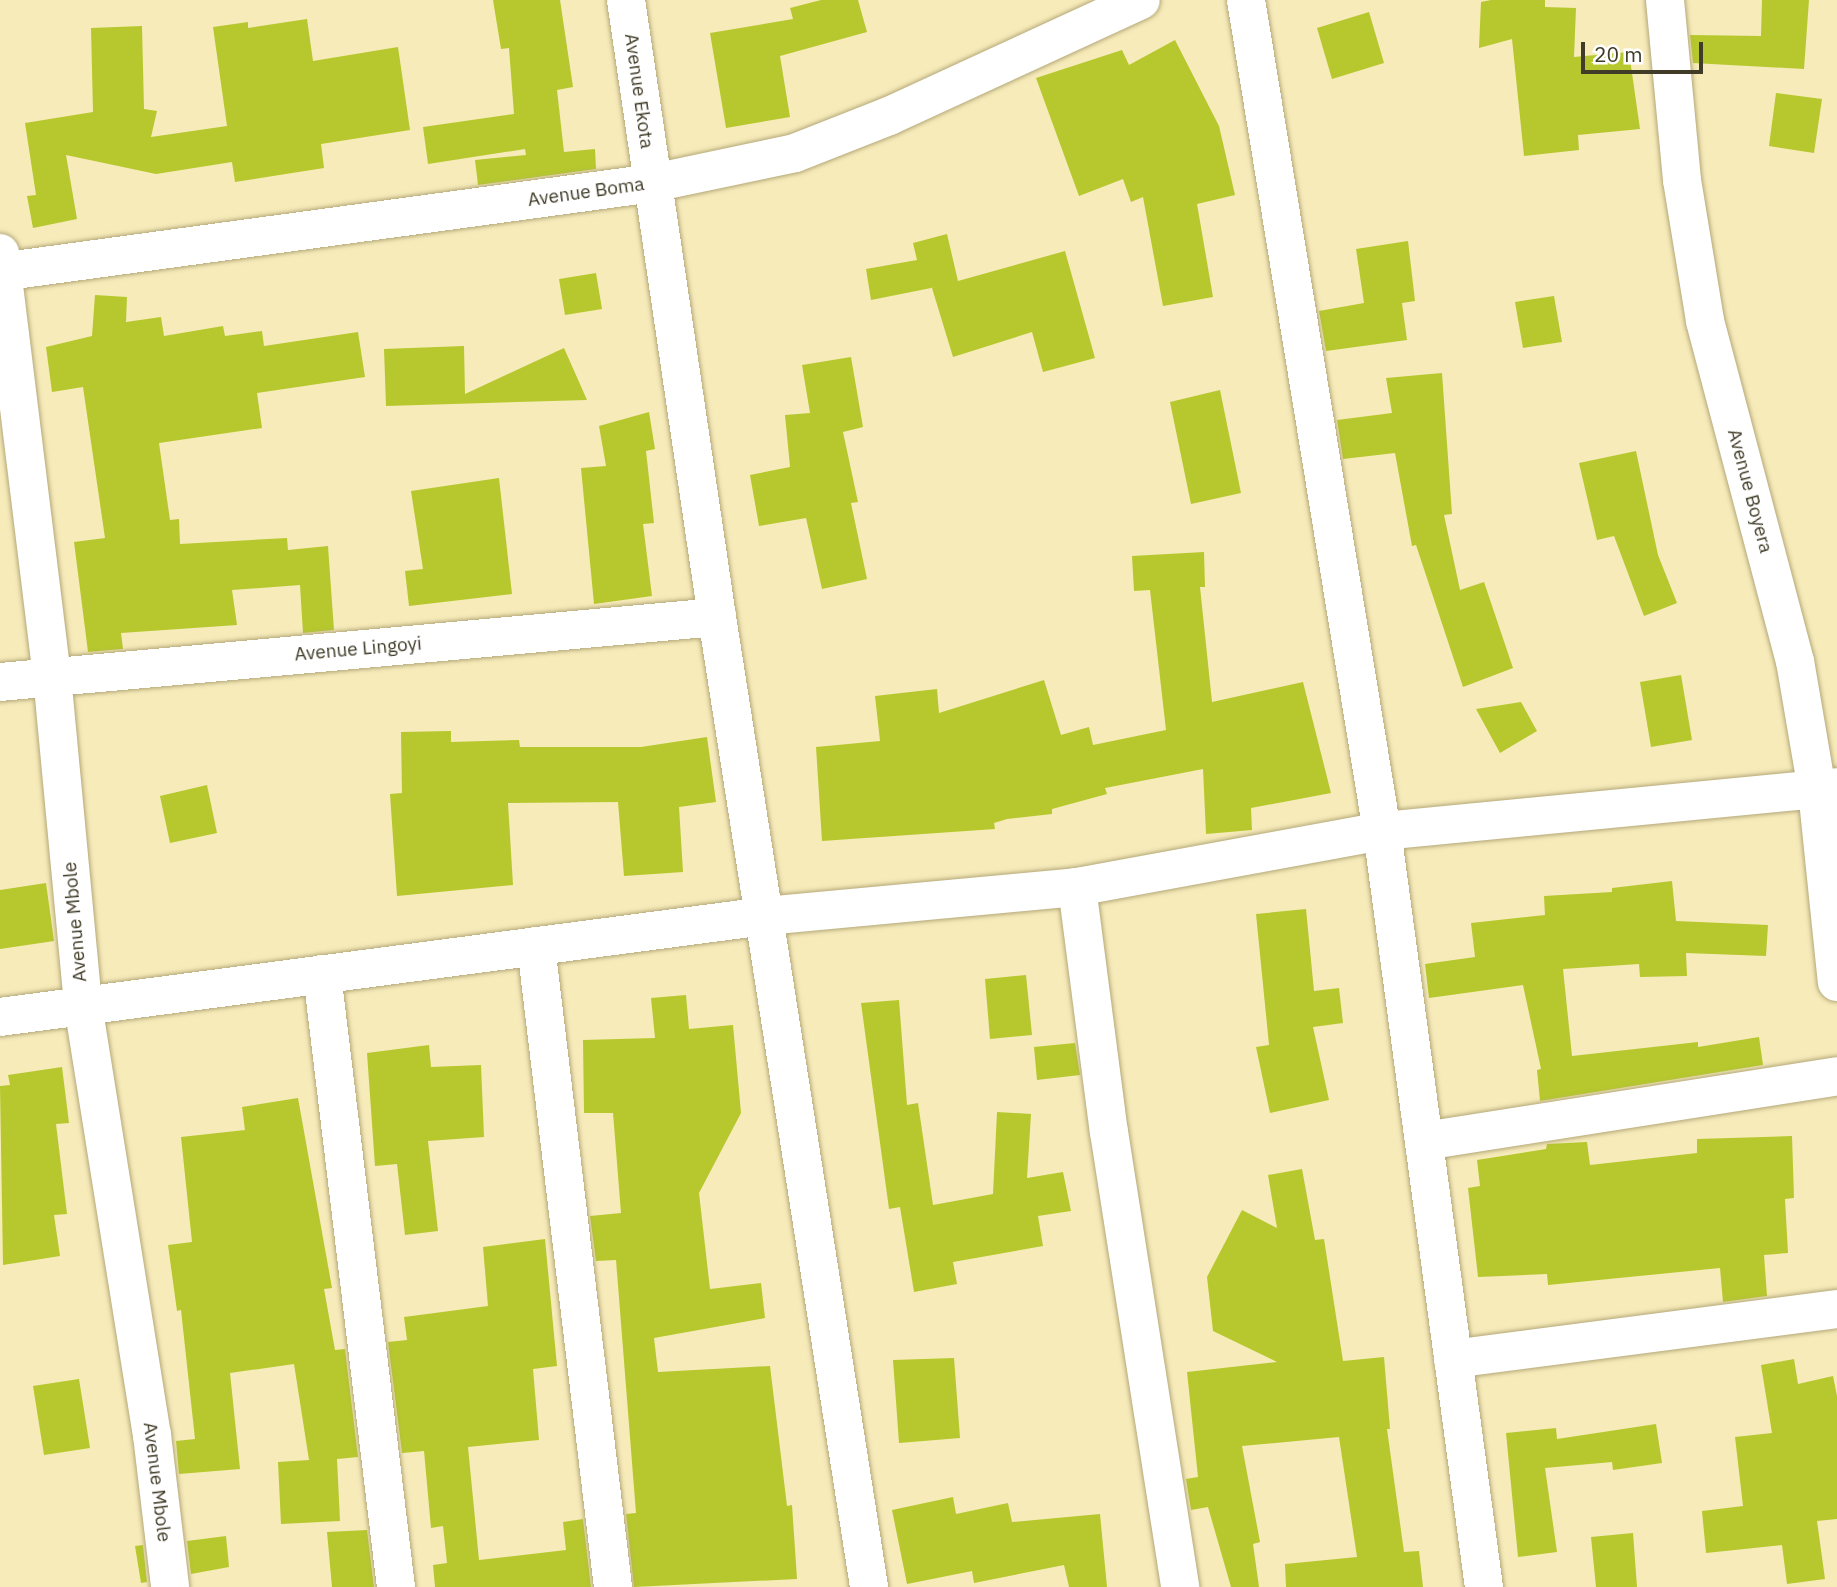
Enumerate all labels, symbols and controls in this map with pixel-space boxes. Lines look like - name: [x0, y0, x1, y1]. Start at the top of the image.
- scale bar: [1585, 28, 1708, 72]
- street label: Avenue Ekota: [620, 32, 658, 150]
- text: 20 m: [1594, 40, 1643, 68]
- street label: Avenue Boma: [526, 173, 646, 211]
- street label: Avenue Boyera: [1722, 426, 1778, 556]
- street label: Avenue Lingoyi: [293, 632, 423, 666]
- street label: Avenue Mbole: [58, 861, 92, 983]
- street label: Avenue Mbole: [138, 1421, 176, 1543]

